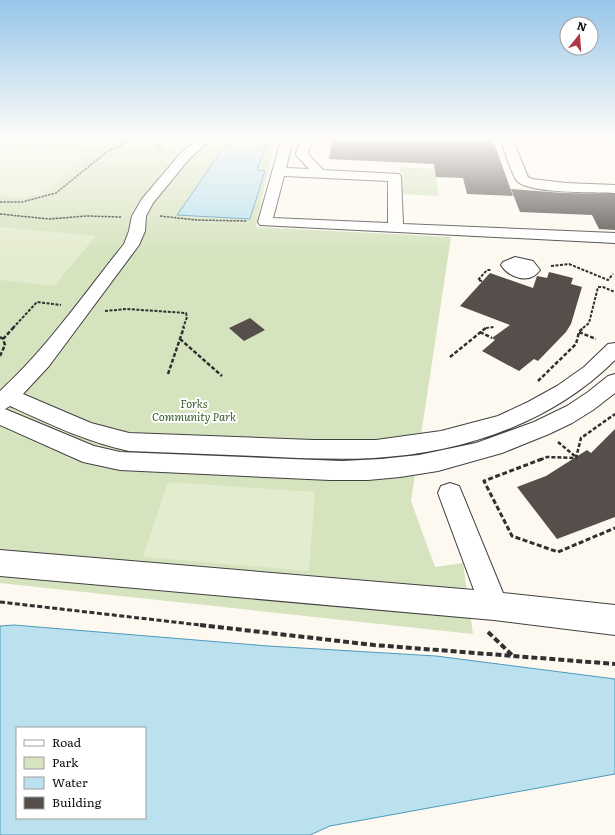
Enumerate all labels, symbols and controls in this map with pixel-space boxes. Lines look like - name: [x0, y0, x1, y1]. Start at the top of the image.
- north arrow: [559, 16, 599, 56]
- text: N: [575, 16, 589, 34]
- park label: Forks Community Park: [152, 395, 236, 424]
- legend: [16, 727, 146, 819]
- text: Road: [52, 733, 82, 751]
- text: Park: [52, 753, 79, 771]
- text: Water: [52, 773, 88, 791]
- text: Building: [52, 793, 102, 811]

